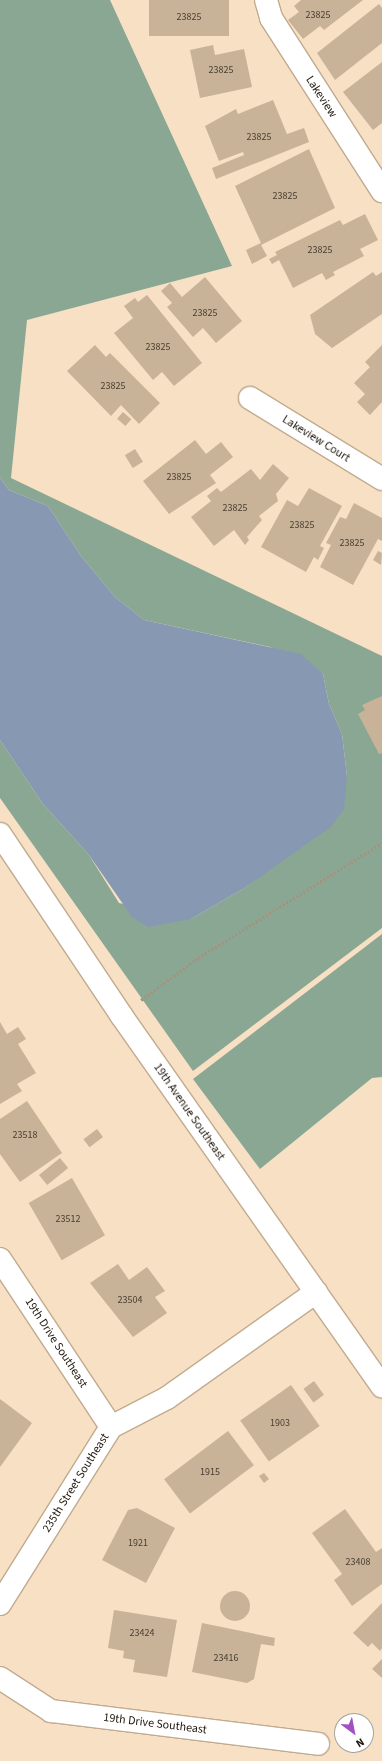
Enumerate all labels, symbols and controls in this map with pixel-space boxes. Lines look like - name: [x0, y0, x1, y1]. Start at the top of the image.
- house number: 23825: [306, 10, 330, 22]
- house number: 23825: [177, 12, 201, 24]
- house number: 23825: [209, 65, 233, 77]
- street label: Lakeview: [302, 73, 340, 121]
- house number: 23825: [247, 132, 271, 144]
- house number: 23825: [273, 191, 297, 203]
- house number: 23825: [308, 245, 332, 257]
- house number: 23825: [193, 308, 217, 320]
- house number: 23825: [146, 342, 170, 354]
- house number: 23825: [101, 381, 125, 393]
- street label: Lakeview Court: [279, 412, 353, 466]
- house number: 23825: [167, 472, 191, 484]
- house number: 23825: [223, 503, 247, 515]
- house number: 23825: [290, 520, 314, 532]
- house number: 23825: [340, 538, 364, 550]
- street label: 19th Avenue Southeast: [150, 1061, 228, 1163]
- house number: 23518: [13, 1130, 37, 1142]
- house number: 23512: [56, 1214, 80, 1226]
- street label: 19th Drive Southeast: [22, 1295, 90, 1391]
- house number: 23504: [118, 1295, 142, 1307]
- house number: 1903: [270, 1418, 290, 1430]
- street label: 235th Street Southeast: [40, 1431, 112, 1535]
- house number: 1915: [200, 1467, 220, 1479]
- house number: 1921: [128, 1538, 148, 1550]
- house number: 23408: [346, 1557, 370, 1569]
- house number: 23424: [130, 1628, 154, 1640]
- house number: 23416: [214, 1653, 238, 1665]
- street label: 19th Drive Southeast: [102, 1711, 208, 1737]
- north arrow: [334, 1713, 374, 1753]
- text: N: [353, 1734, 367, 1751]

